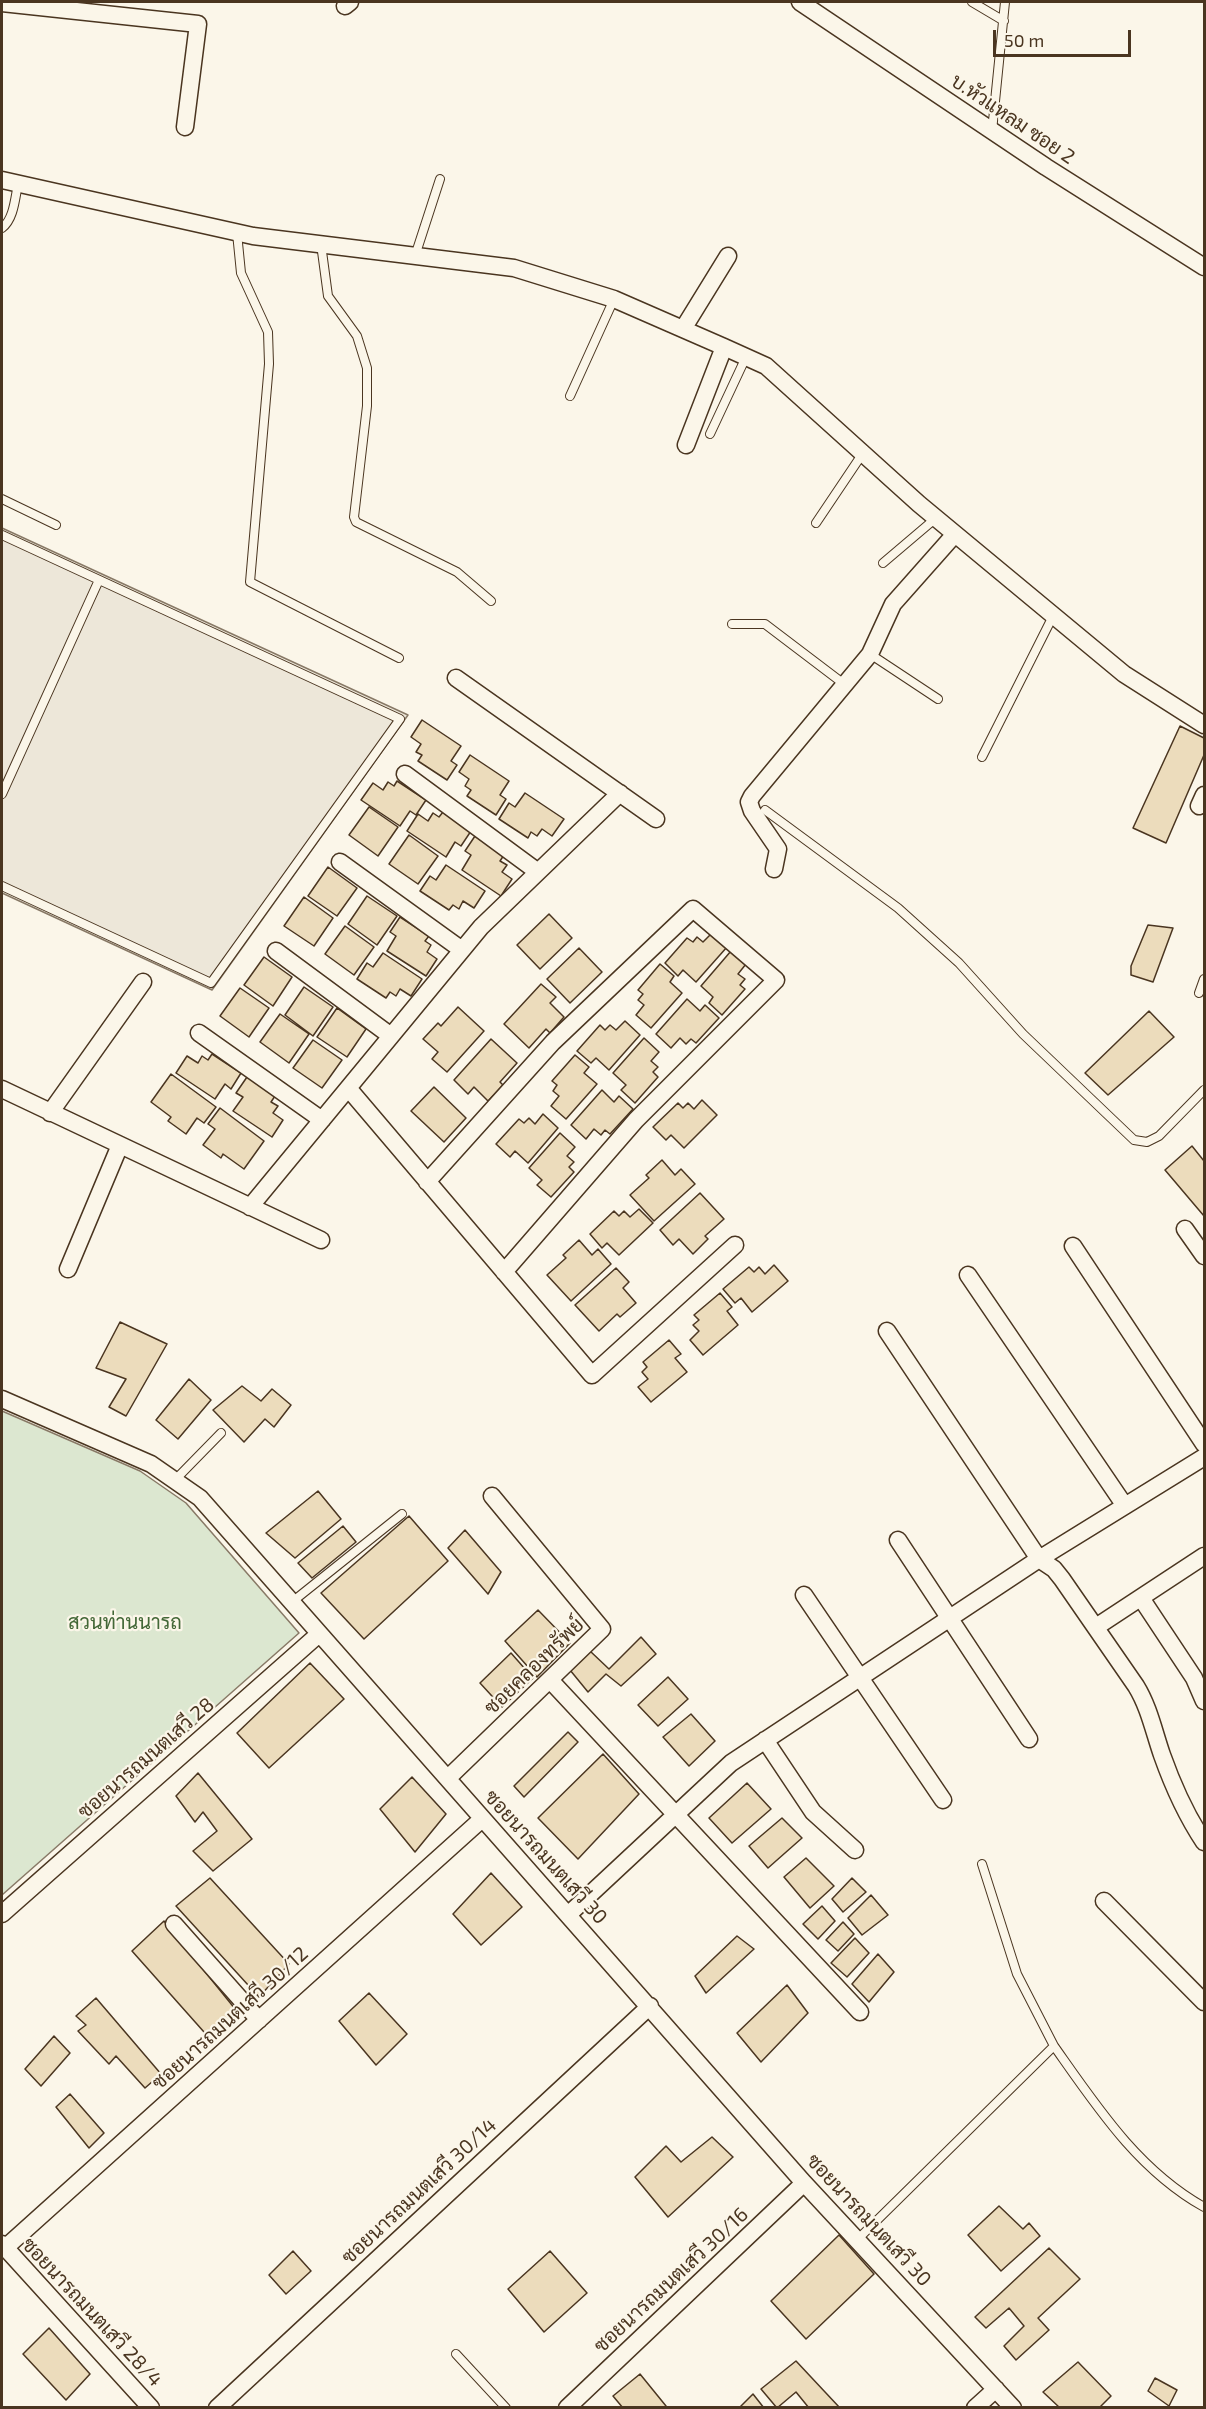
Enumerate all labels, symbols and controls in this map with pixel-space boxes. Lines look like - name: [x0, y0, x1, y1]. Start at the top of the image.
- scale bar: [996, 18, 1134, 56]
- text: 50 m: [1004, 29, 1044, 51]
- street label: บ.หัวแหลม ซอย 2: [946, 69, 1080, 169]
- park label: สวนท่านนารถ: [68, 1610, 182, 1634]
- street label: ซอยคลองทรัพย์: [479, 1613, 589, 1719]
- street label: ซอยนารถมนตเสวี 28: [73, 1692, 219, 1824]
- street label: ซอยนารถมนตเสวี 30: [480, 1785, 612, 1929]
- street label: ซอยนารถมนตเสวี 30/12: [147, 1942, 313, 2094]
- street label: ซอยนารถมนตเสวี 30/14: [337, 2113, 501, 2269]
- street label: ซอยนารถมนตเสวี 30: [802, 2149, 936, 2291]
- street label: ซอยนารถมนตเสวี 30/16: [589, 2202, 753, 2358]
- street label: ซอยนารถมนตเสวี 28/4: [17, 2233, 167, 2391]

